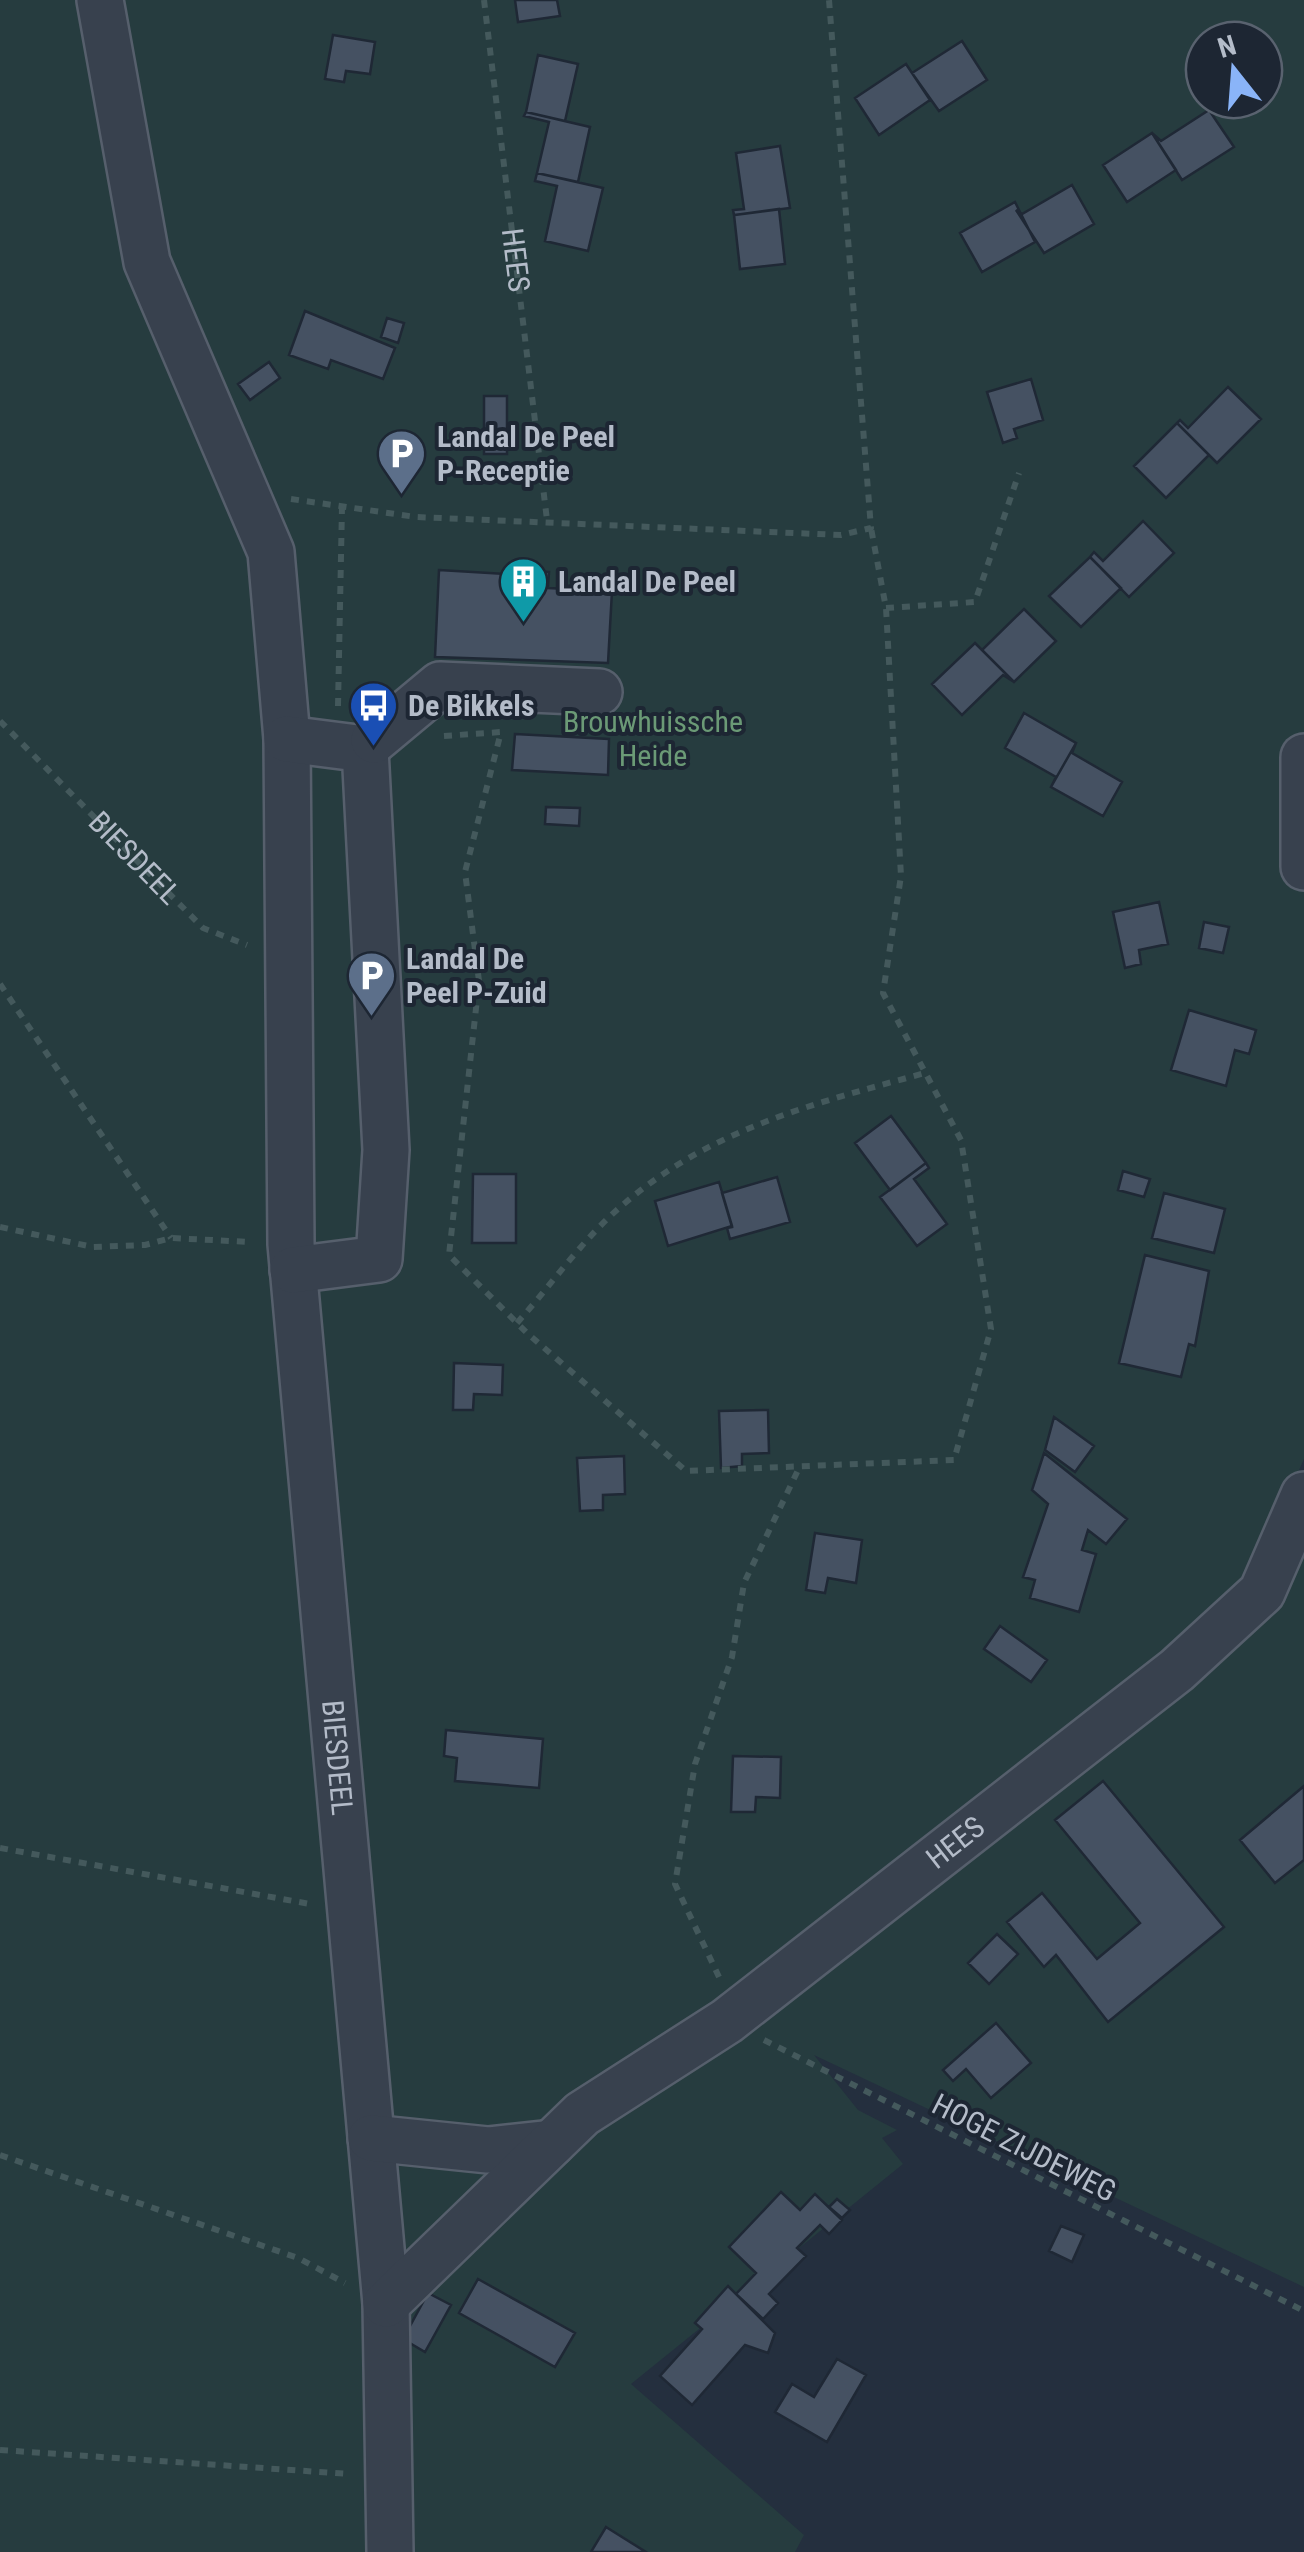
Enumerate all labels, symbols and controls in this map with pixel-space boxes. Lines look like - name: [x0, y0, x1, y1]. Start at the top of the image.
- north arrow: [1184, 20, 1284, 120]
- text: N: [1214, 28, 1240, 65]
- street label: HEES: [495, 226, 537, 294]
- place label: Landal De Peel P-Receptie: [437, 419, 615, 488]
- parking icon: Landal De Peel P-Receptie: [376, 428, 428, 496]
- building icon: Landal De Peel: [497, 556, 549, 624]
- place label: Landal De Peel: [558, 564, 736, 599]
- bus stop icon: De Bikkels: [347, 680, 399, 748]
- place label: De Bikkels: [408, 688, 535, 723]
- park label: Brouwhuissche Heide: [563, 704, 743, 773]
- street label: BIESDEEL: [82, 804, 188, 911]
- place label: Landal De Peel P-Zuid: [406, 941, 547, 1010]
- parking icon: Landal De Peel P-Zuid: [345, 950, 397, 1018]
- street label: BIESDEEL: [315, 1698, 360, 1817]
- street label: HEES: [919, 1809, 991, 1876]
- street label: HOGE ZIJDEWEG: [927, 2086, 1122, 2209]

